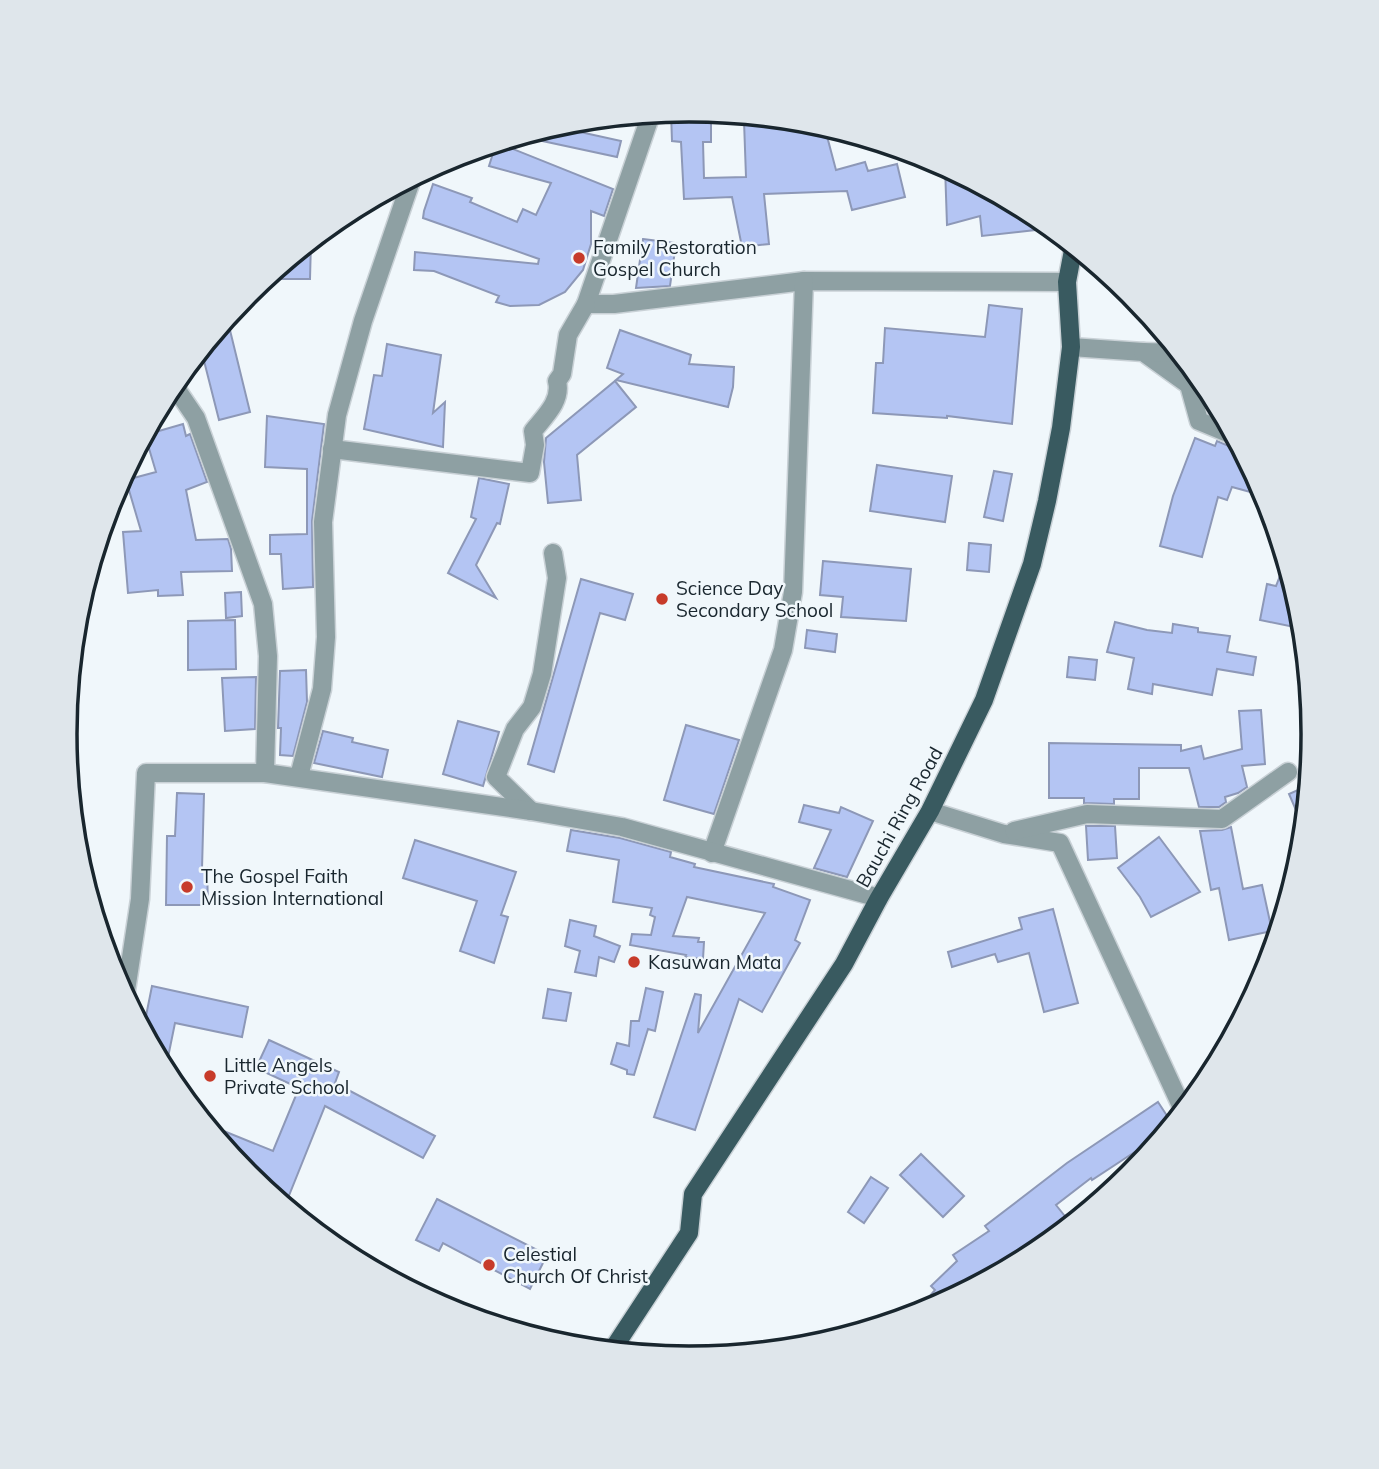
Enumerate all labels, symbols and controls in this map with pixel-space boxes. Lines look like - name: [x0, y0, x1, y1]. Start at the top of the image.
- place label: Family Restoration Gospel Church: [593, 235, 757, 281]
- marker: Family Restoration Gospel Church: [571, 250, 587, 266]
- place label: Science Day Secondary School: [676, 576, 833, 622]
- marker: Science Day Secondary School: [654, 591, 670, 607]
- street label: Bauchi Ring Road: [850, 742, 948, 892]
- place label: The Gospel Faith Mission International: [201, 864, 384, 910]
- marker: The Gospel Faith Mission International: [179, 879, 195, 895]
- place label: Kasuwan Mata: [648, 950, 781, 974]
- marker: Kasuwan Mata: [626, 954, 642, 970]
- place label: Little Angels Private School: [224, 1053, 349, 1099]
- marker: Little Angels Private School: [202, 1068, 218, 1084]
- place label: Celestial Church Of Christ: [503, 1242, 648, 1288]
- marker: Celestial Church Of Christ: [481, 1257, 497, 1273]

